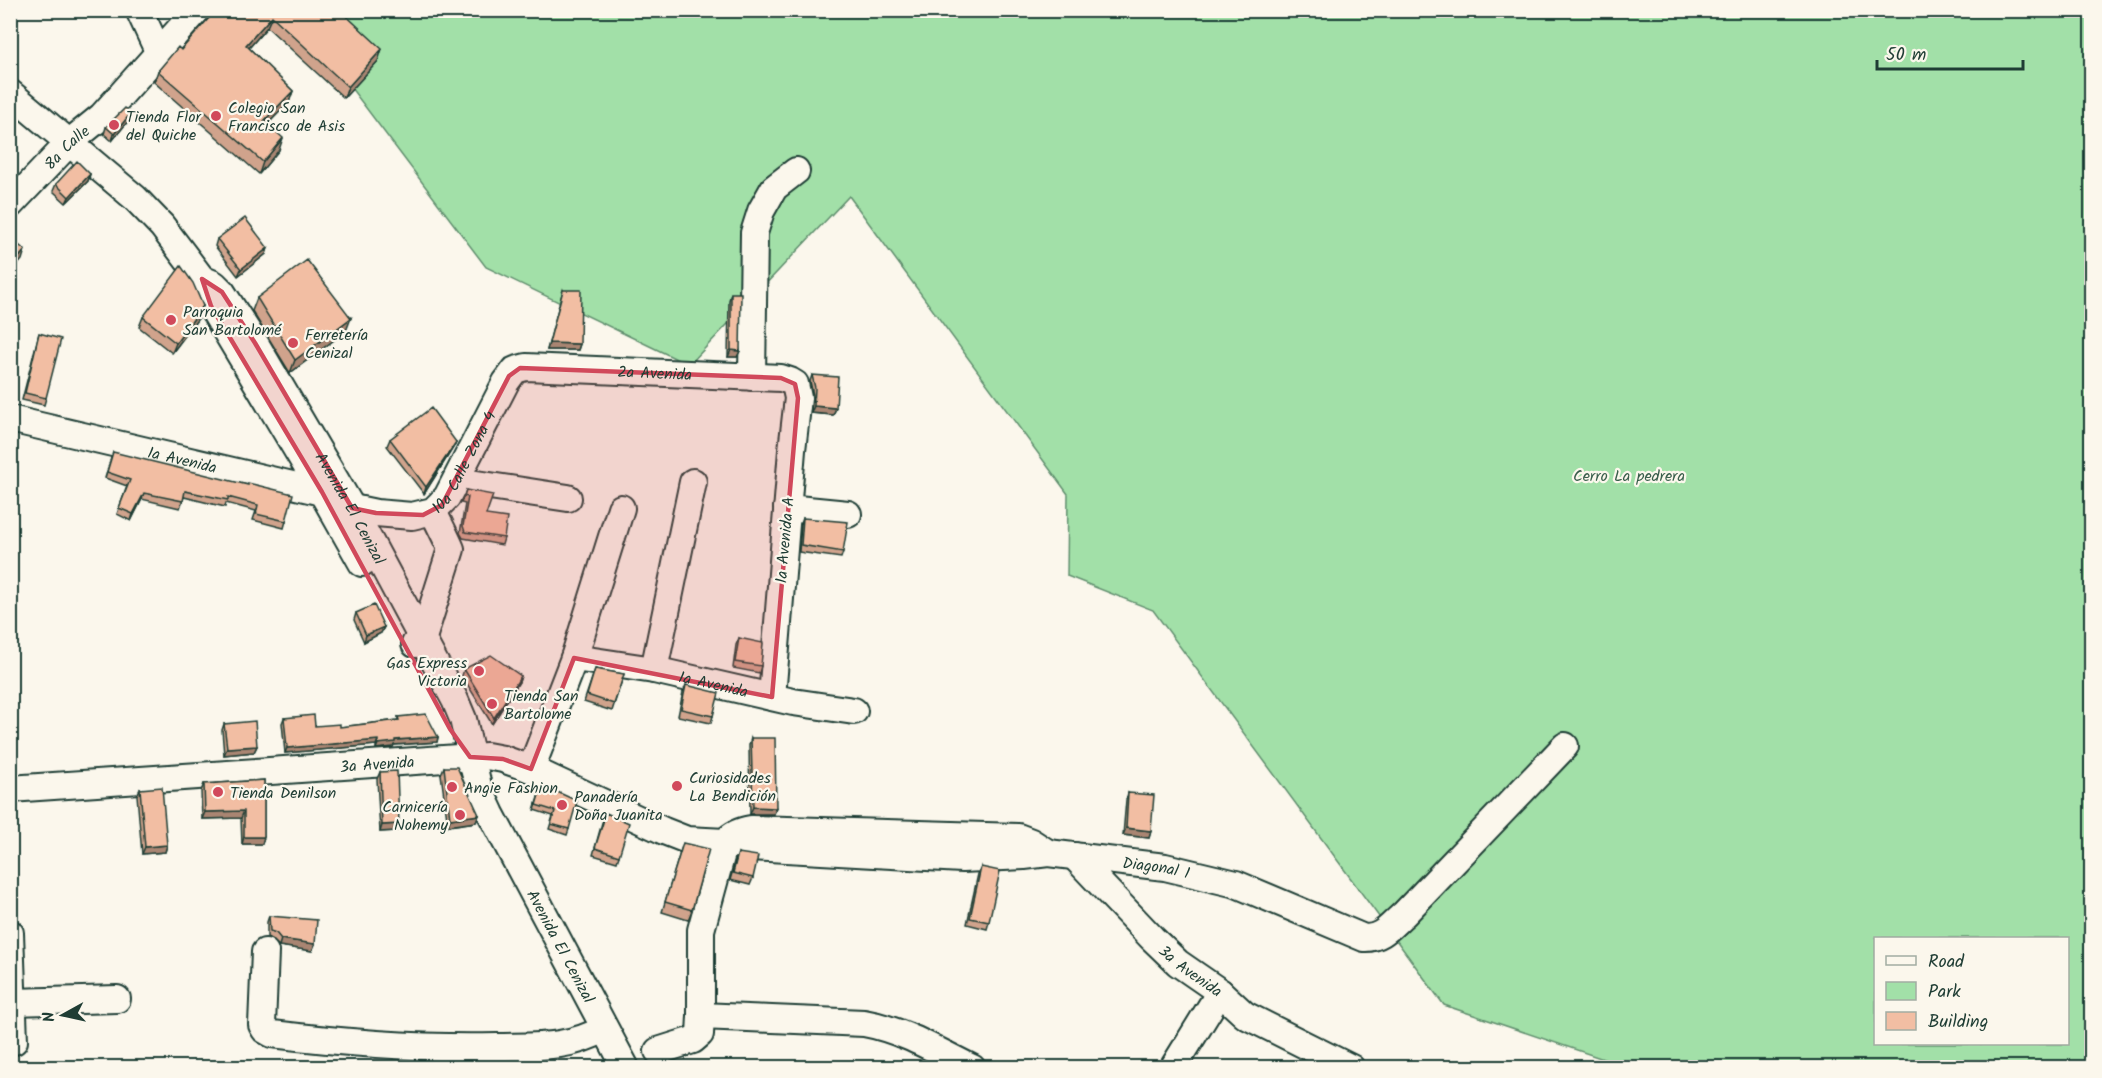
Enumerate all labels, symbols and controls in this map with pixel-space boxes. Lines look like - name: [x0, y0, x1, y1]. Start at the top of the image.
- scale bar: [1877, 33, 2022, 71]
- text: 50 m: [1886, 41, 1926, 70]
- place label: Colegio San Francisco de Asis: [228, 96, 345, 139]
- place label: Tienda Flor del Quiche: [126, 105, 203, 148]
- marker: Colegio San Francisco de Asis: [209, 109, 223, 123]
- marker: Tienda Flor del Quiche: [107, 118, 121, 132]
- street label: 8a Calle: [39, 120, 96, 176]
- place label: Parroquia San Bartolomé: [183, 300, 282, 343]
- marker: Parroquia San Bartolomé: [164, 313, 178, 327]
- place label: Ferretería Cenizal: [305, 323, 368, 366]
- marker: Ferretería Cenizal: [286, 336, 300, 350]
- street label: 2a Avenida: [617, 360, 693, 388]
- street label: 10a Calle Zona 4: [426, 407, 503, 520]
- street label: 1a Avenida: [145, 441, 219, 481]
- street label: Avenida El Cenizal: [308, 448, 391, 569]
- park label: Cerro La pedrera: [1573, 464, 1685, 489]
- street label: 1a Avenida A: [769, 496, 802, 584]
- place label: Gas Express Victoria: [387, 651, 467, 694]
- marker: Gas Express Victoria: [472, 664, 486, 678]
- street label: 1a Avenida: [676, 665, 750, 705]
- place label: Tienda San Bartolome: [504, 684, 579, 727]
- marker: Tienda San Bartolome: [485, 697, 499, 711]
- street label: 3a Avenida: [339, 750, 415, 780]
- place label: Curiosidades La Bendición: [689, 766, 776, 809]
- place label: Angie Fashion: [464, 776, 558, 801]
- marker: Curiosidades La Bendición: [670, 779, 684, 793]
- marker: Angie Fashion: [445, 780, 459, 794]
- place label: Tienda Denilson: [230, 781, 336, 806]
- marker: Tienda Denilson: [211, 785, 225, 799]
- place label: Panadería Doña Juanita: [574, 785, 663, 828]
- place label: Carnicería Nohemy: [382, 795, 448, 838]
- marker: Panadería Doña Juanita: [555, 798, 569, 812]
- marker: Carnicería Nohemy: [453, 808, 467, 822]
- street label: Diagonal 1: [1121, 851, 1192, 887]
- street label: Avenida El Cenizal: [519, 886, 600, 1008]
- legend: [1874, 937, 2069, 1045]
- street label: 3a Avenida: [1152, 939, 1227, 1004]
- text: Road: [1928, 948, 1965, 977]
- text: Park: [1928, 978, 1961, 1007]
- north arrow: [33, 985, 93, 1045]
- text: Building: [1928, 1008, 1988, 1037]
- text: N: [37, 1010, 63, 1024]

